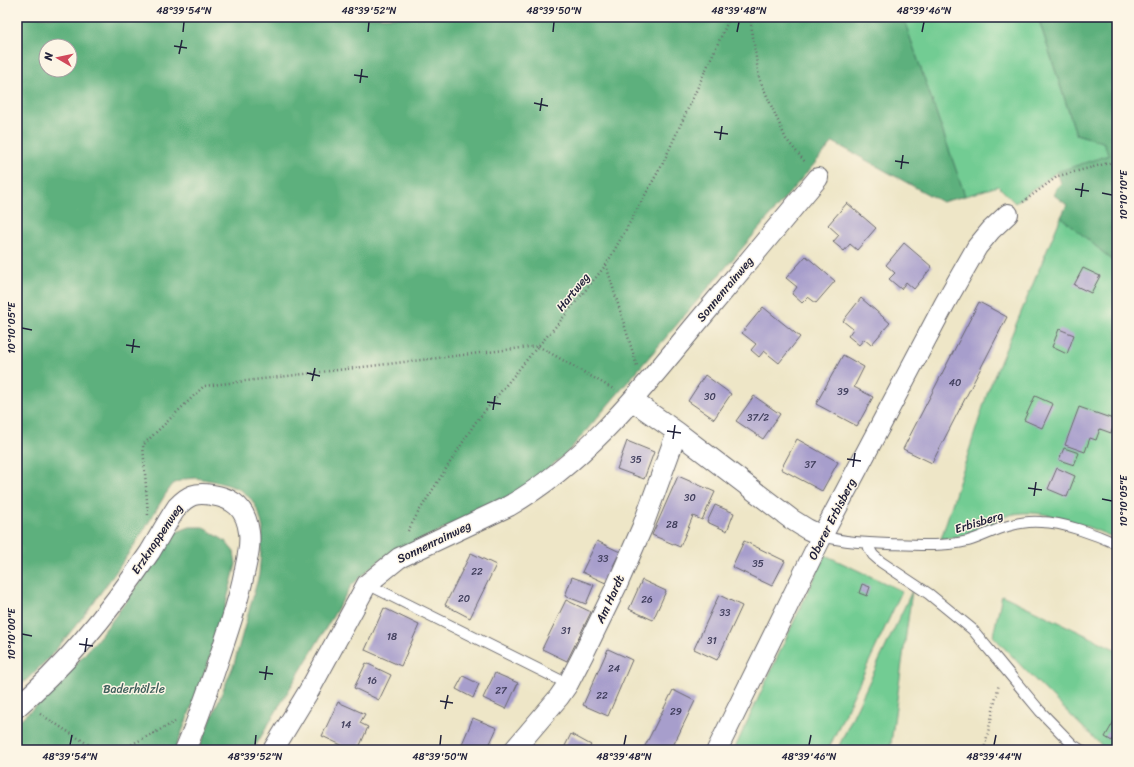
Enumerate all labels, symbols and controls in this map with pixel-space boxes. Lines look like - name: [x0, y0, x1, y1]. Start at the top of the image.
- text: 48°39'54"N: [156, 2, 212, 20]
- text: 48°39'52"N: [342, 2, 397, 20]
- text: 48°39'50"N: [526, 2, 582, 20]
- text: 48°39'48"N: [711, 2, 767, 20]
- text: 48°39'46"N: [897, 2, 952, 20]
- north arrow: [38, 38, 78, 78]
- text: N: [38, 51, 59, 63]
- text: 10°10'10"E: [1115, 169, 1133, 220]
- street label: Sonnenrainweg: [691, 251, 759, 327]
- street label: Hartweg: [550, 268, 596, 316]
- text: 10°10'05"E: [3, 301, 21, 354]
- house number: 40: [949, 374, 961, 392]
- house number: 39: [837, 383, 849, 401]
- house number: 30: [704, 388, 716, 406]
- house number: 37/2: [747, 409, 769, 427]
- house number: 35: [630, 451, 642, 469]
- house number: 37: [804, 456, 817, 474]
- street label: Oberer Erbisberg: [802, 474, 862, 564]
- text: 10°10'05"E: [1115, 474, 1133, 527]
- house number: 30: [684, 489, 696, 507]
- street label: Erzknappenweg: [125, 499, 189, 579]
- street label: Erbisberg: [952, 504, 1006, 540]
- street label: Sonnenrainweg: [393, 514, 475, 570]
- house number: 28: [666, 516, 678, 534]
- house number: 33: [598, 550, 609, 568]
- house number: 35: [752, 555, 764, 573]
- house number: 22: [471, 563, 483, 581]
- street label: Am Hardt: [589, 571, 631, 628]
- house number: 20: [458, 590, 470, 608]
- house number: 26: [641, 591, 653, 609]
- house number: 33: [720, 604, 731, 622]
- text: 10°10'00"E: [3, 607, 21, 660]
- house number: 31: [561, 622, 571, 640]
- house number: 18: [387, 628, 397, 646]
- house number: 31: [707, 632, 717, 650]
- house number: 24: [608, 660, 620, 678]
- house number: 16: [367, 672, 377, 690]
- park label: Baderhölzle: [103, 678, 165, 700]
- house number: 27: [495, 682, 508, 700]
- house number: 22: [596, 687, 608, 705]
- house number: 29: [670, 703, 682, 721]
- house number: 14: [341, 716, 351, 734]
- text: 48°39'54"N: [42, 748, 98, 766]
- text: 48°39'52"N: [228, 748, 283, 766]
- text: 48°39'50"N: [412, 748, 468, 766]
- text: 48°39'48"N: [596, 748, 652, 766]
- text: 48°39'46"N: [782, 748, 837, 766]
- text: 48°39'44"N: [966, 748, 1022, 766]

